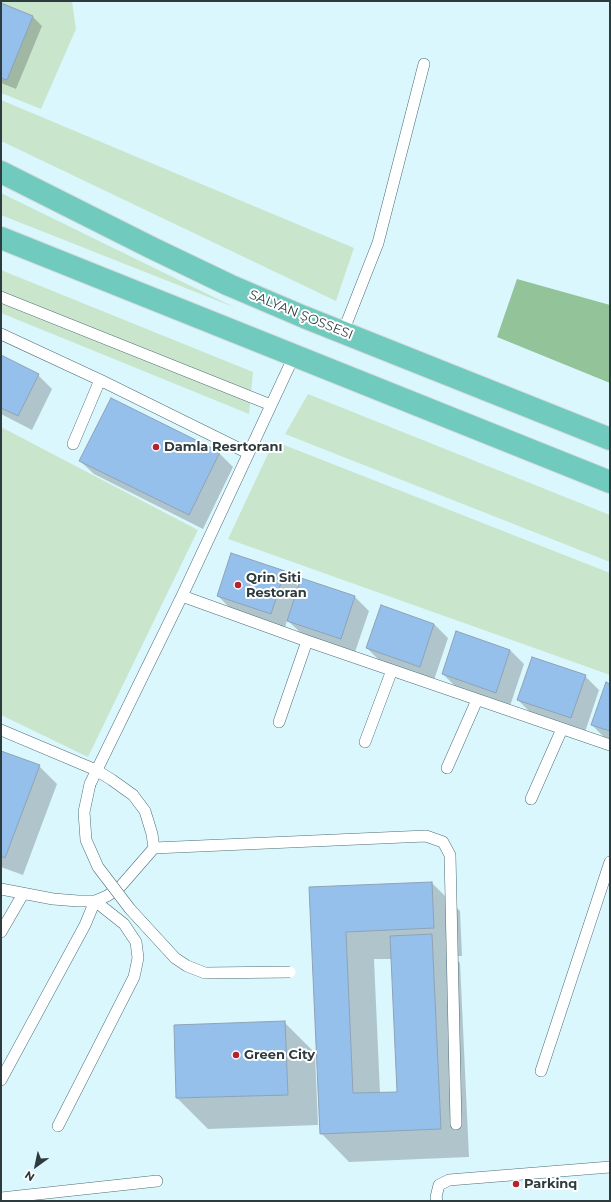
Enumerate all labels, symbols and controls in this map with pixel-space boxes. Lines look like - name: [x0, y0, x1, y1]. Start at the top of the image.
- street label: SALYAN ŞOSSESI: [247, 287, 355, 343]
- place label: Damla Resrtoranı: [164, 439, 282, 455]
- marker: Damla Resrtoranı: [151, 442, 161, 452]
- place label: Qrin Siti Restoran: [246, 570, 307, 601]
- marker: Qrin Siti Restoran: [233, 580, 243, 590]
- place label: Green City: [244, 1047, 315, 1063]
- marker: Green City: [231, 1050, 241, 1060]
- north arrow: [16, 1146, 56, 1186]
- text: N: [22, 1168, 37, 1184]
- place label: Parkinq: [524, 1176, 577, 1192]
- marker: Parkinq: [511, 1179, 521, 1189]

